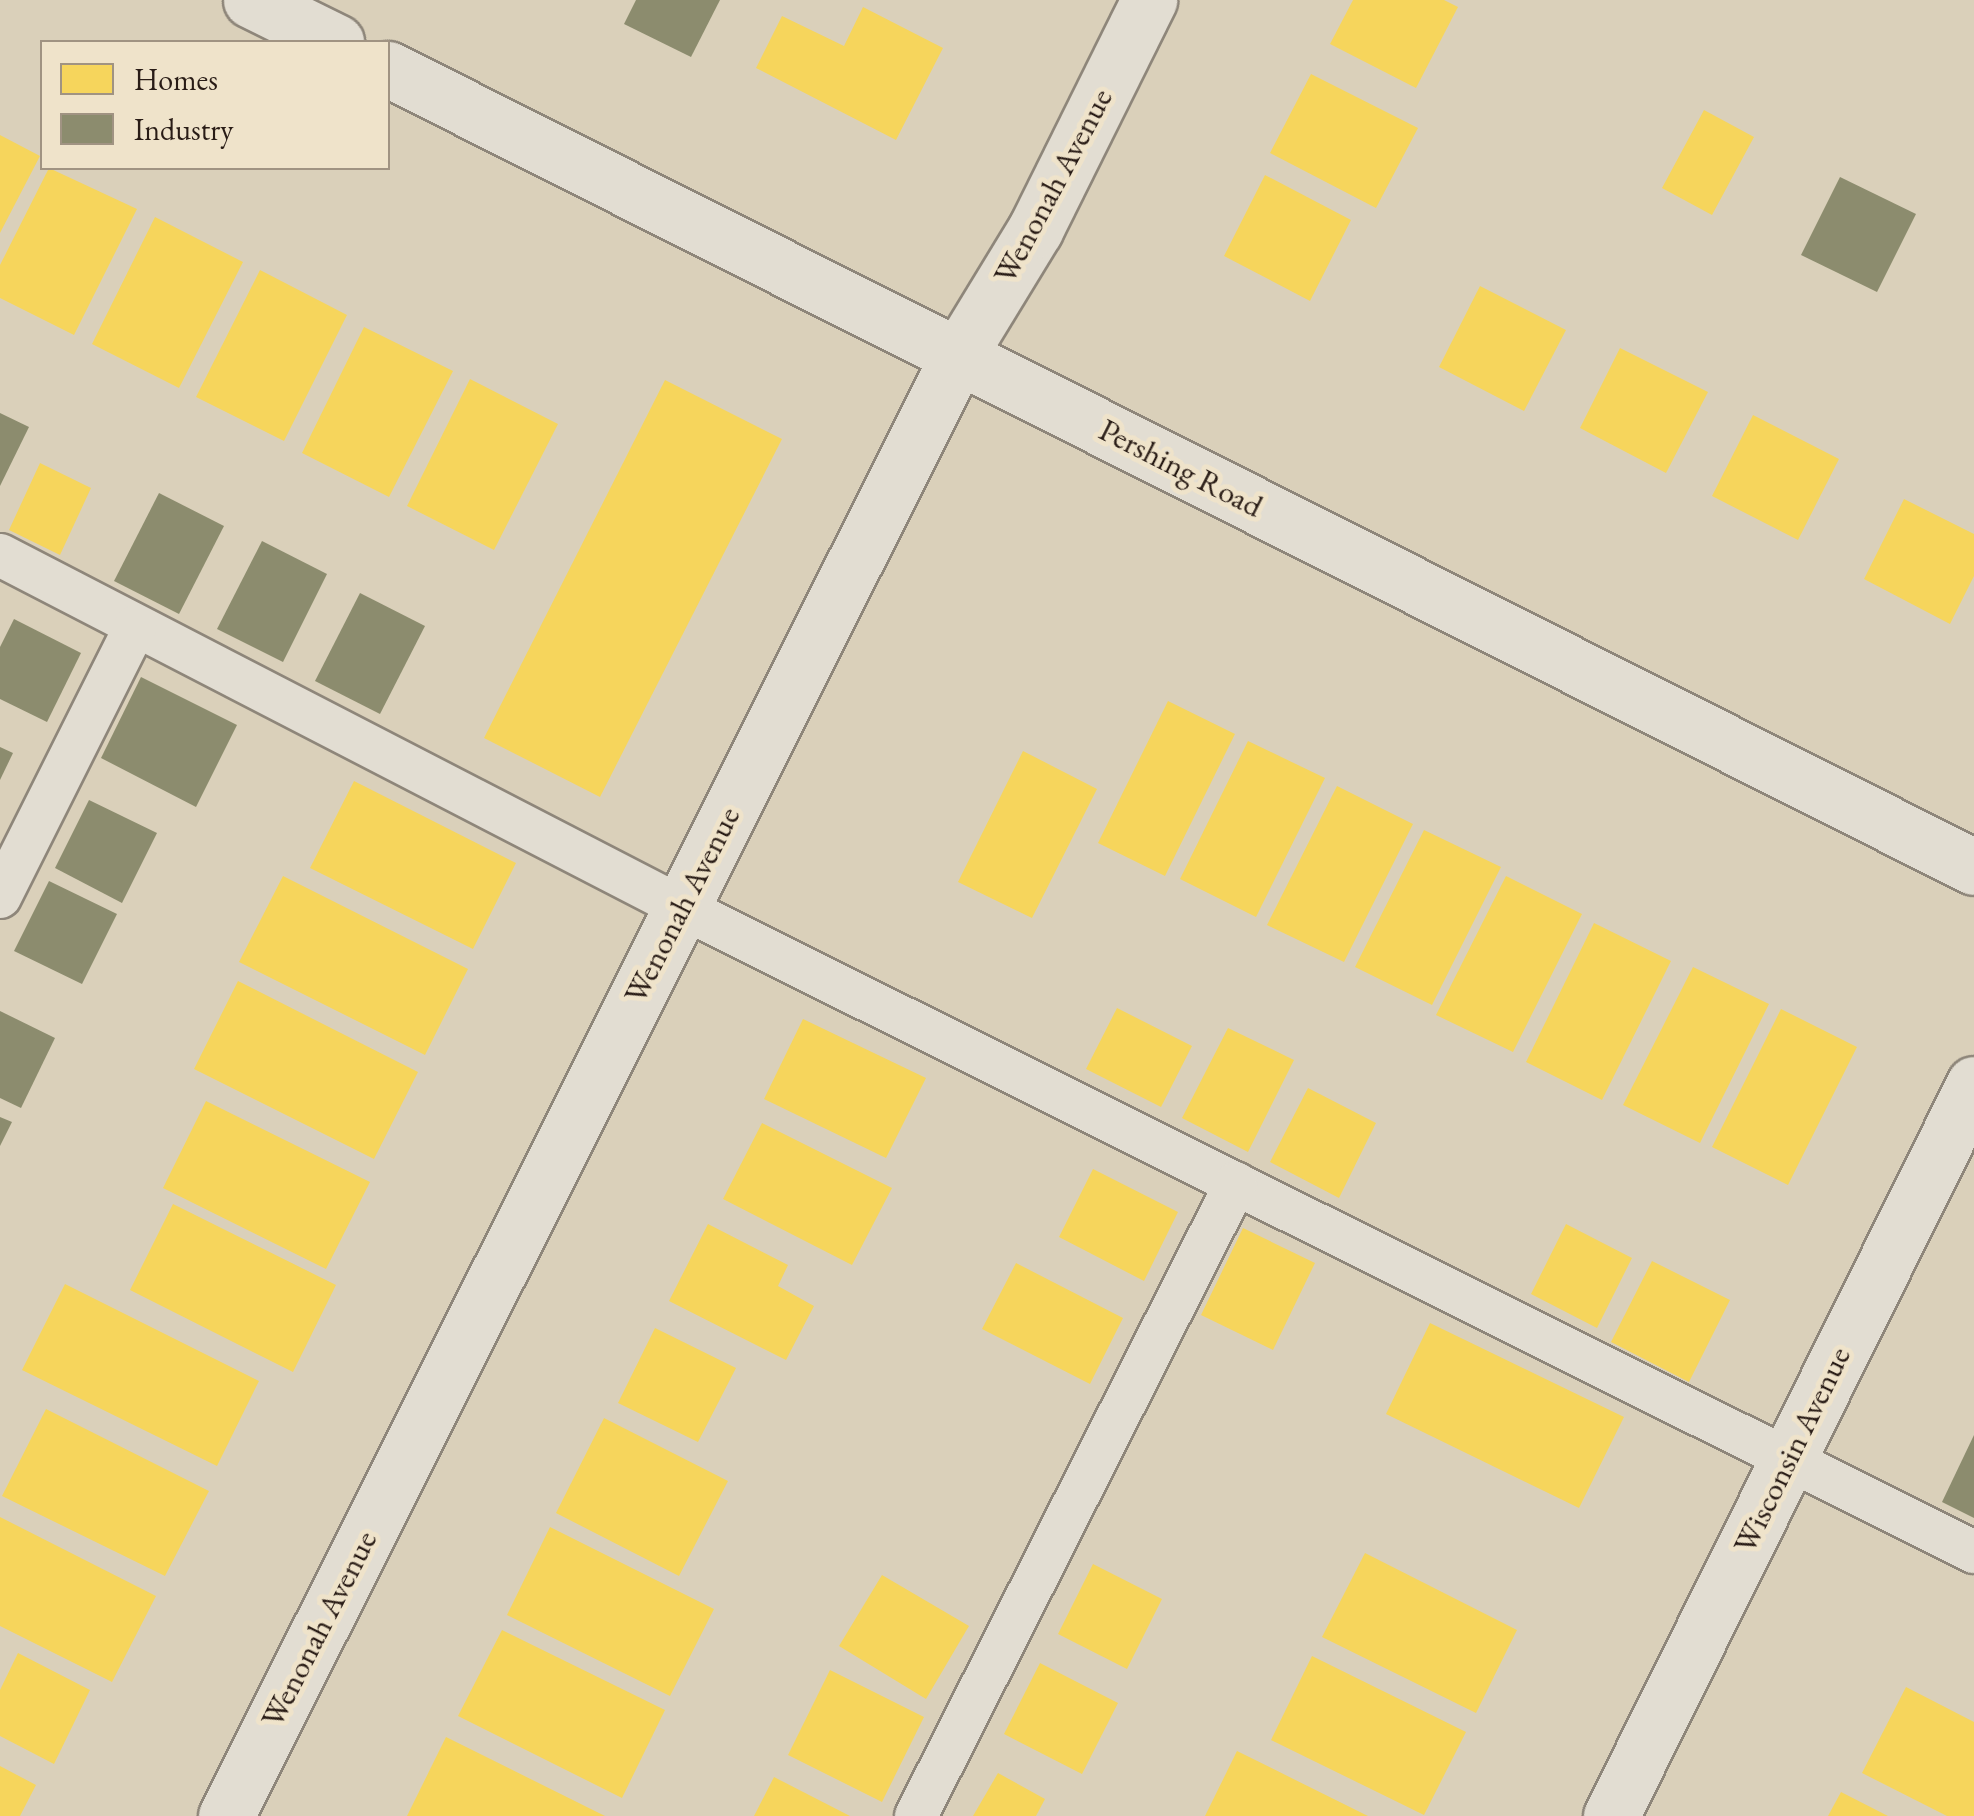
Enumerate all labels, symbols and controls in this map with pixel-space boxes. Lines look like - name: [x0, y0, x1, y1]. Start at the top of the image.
- legend: [40, 40, 390, 170]
- text: Homes: [134, 60, 218, 99]
- street label: Wenonah Avenue: [985, 82, 1121, 290]
- text: Industry: [134, 110, 233, 149]
- street label: Pershing Road: [1093, 410, 1269, 526]
- street label: Wenonah Avenue: [616, 800, 748, 1010]
- street label: Wisconsin Avenue: [1725, 1340, 1859, 1560]
- street label: Wenonah Avenue: [253, 1524, 385, 1734]

